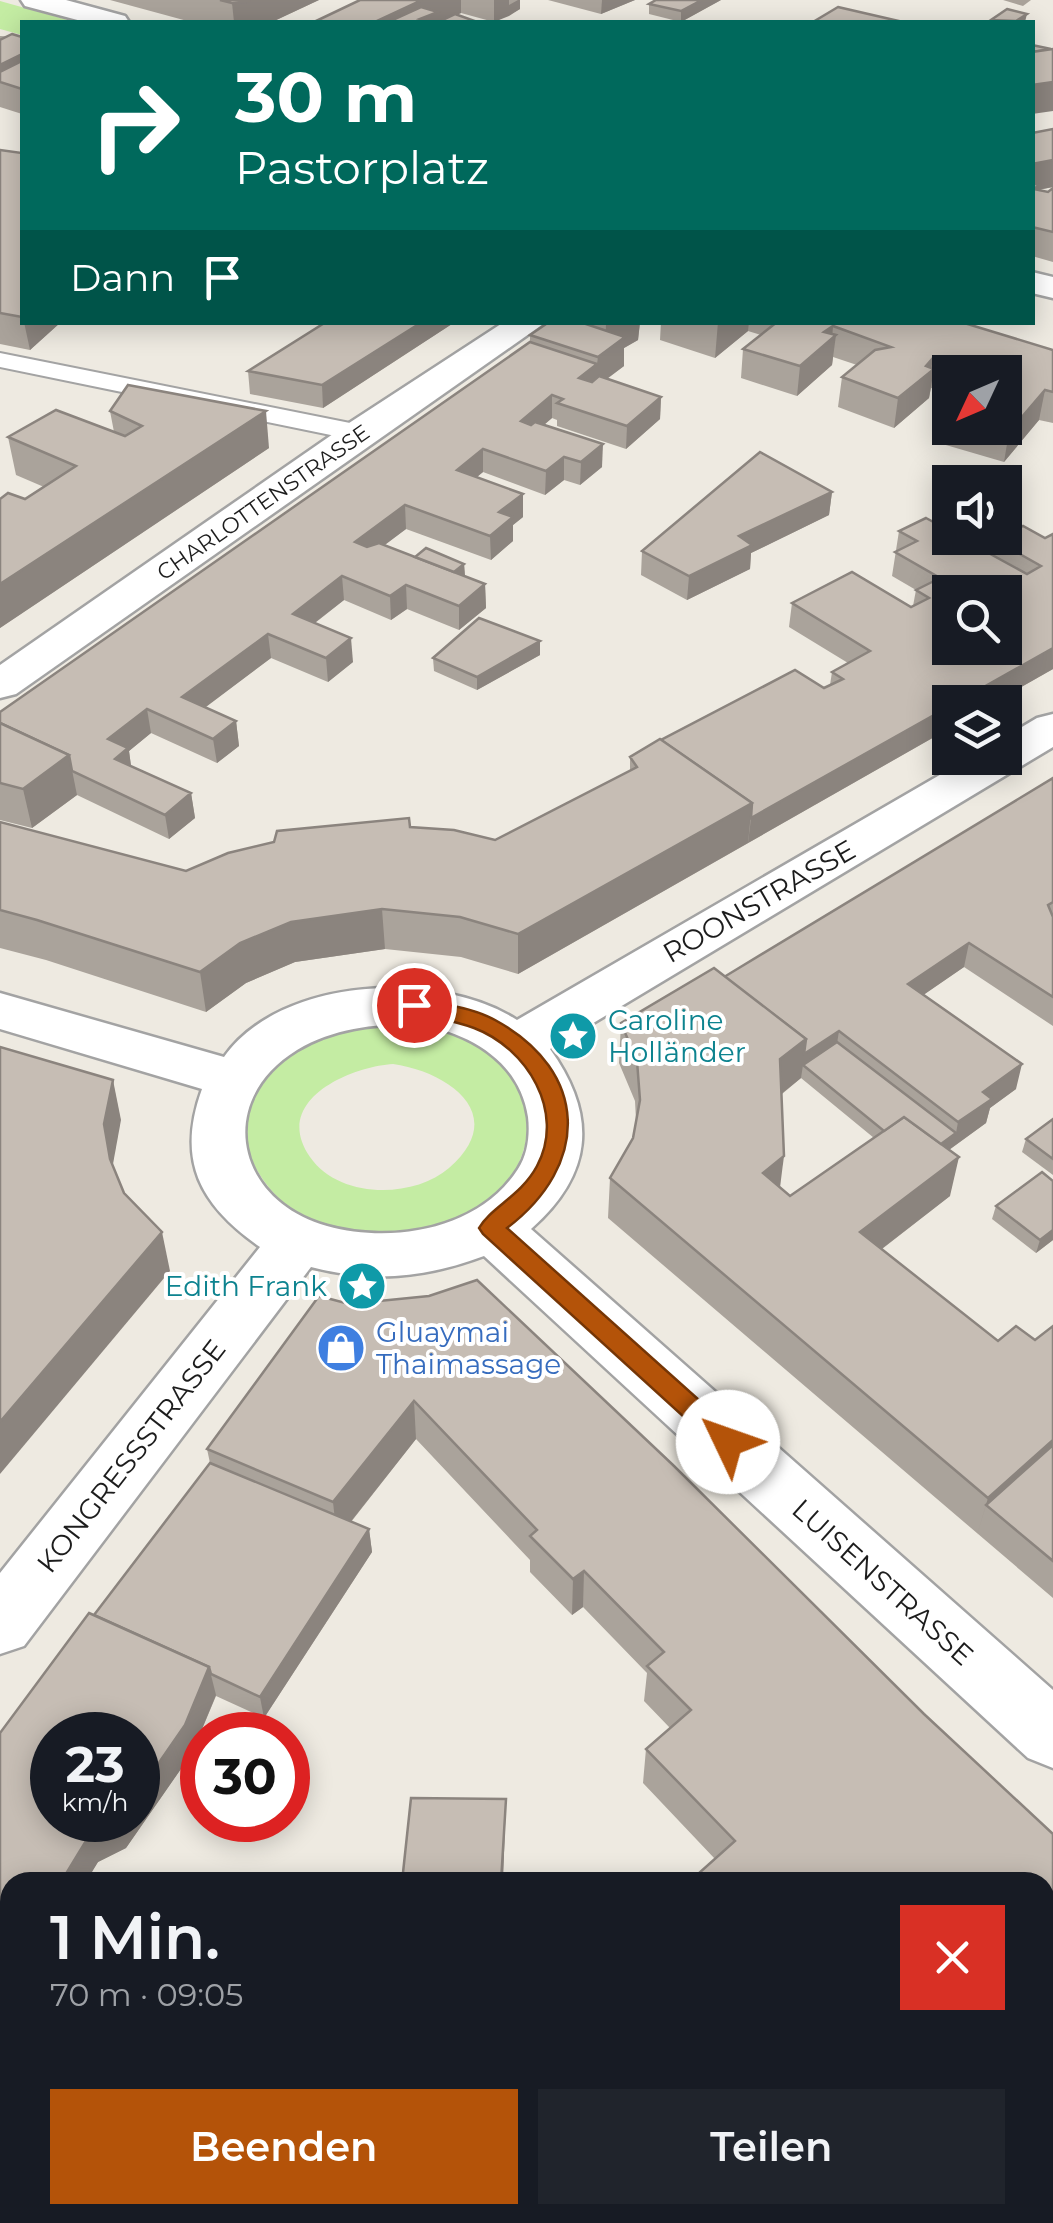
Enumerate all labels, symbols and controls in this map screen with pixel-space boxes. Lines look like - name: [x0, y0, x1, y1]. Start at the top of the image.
- text: 30 m: [235, 54, 417, 140]
- icon: right: [70, 60, 200, 190]
- text: Pastorplatz: [235, 140, 489, 195]
- icon: arrive: [195, 250, 250, 305]
- text: Dann: [70, 254, 175, 301]
- north arrow: [932, 355, 1022, 445]
- map controls: [932, 355, 1022, 775]
- street label: CHARLOTTENSTRASSE: [152, 419, 375, 586]
- button: sound: [932, 465, 1022, 555]
- button: search: [932, 575, 1022, 665]
- button: layers: [932, 685, 1022, 775]
- street label: ROONSTRASSE: [657, 832, 861, 970]
- pin: [372, 963, 457, 1048]
- icon: arrive: [387, 978, 442, 1033]
- place label: Caroline Holländer: [608, 1003, 746, 1069]
- place icon: Caroline Holländer: [547, 1010, 599, 1062]
- place icon: Edith Frank: [336, 1260, 388, 1312]
- place label: Edith Frank: [165, 1269, 327, 1303]
- place label: Gluaymai Thaimassage: [376, 1315, 561, 1381]
- shop icon: Gluaymai Thaimassage: [315, 1322, 367, 1374]
- street label: KONGRESSSTRASSE: [29, 1333, 233, 1579]
- position arrow: [676, 1390, 780, 1494]
- street label: LUISENSTRASSE: [785, 1492, 981, 1672]
- speed limit sign: 30: [180, 1712, 310, 1842]
- text: 23: [65, 1734, 125, 1795]
- text: km/h: [62, 1787, 128, 1817]
- text: 1 Min.: [50, 1901, 220, 1974]
- button: close: [900, 1905, 1005, 2010]
- text: 70 m · 09:05: [50, 1975, 243, 2014]
- button: Beenden: [50, 2089, 518, 2204]
- button: Teilen: [538, 2089, 1005, 2204]

